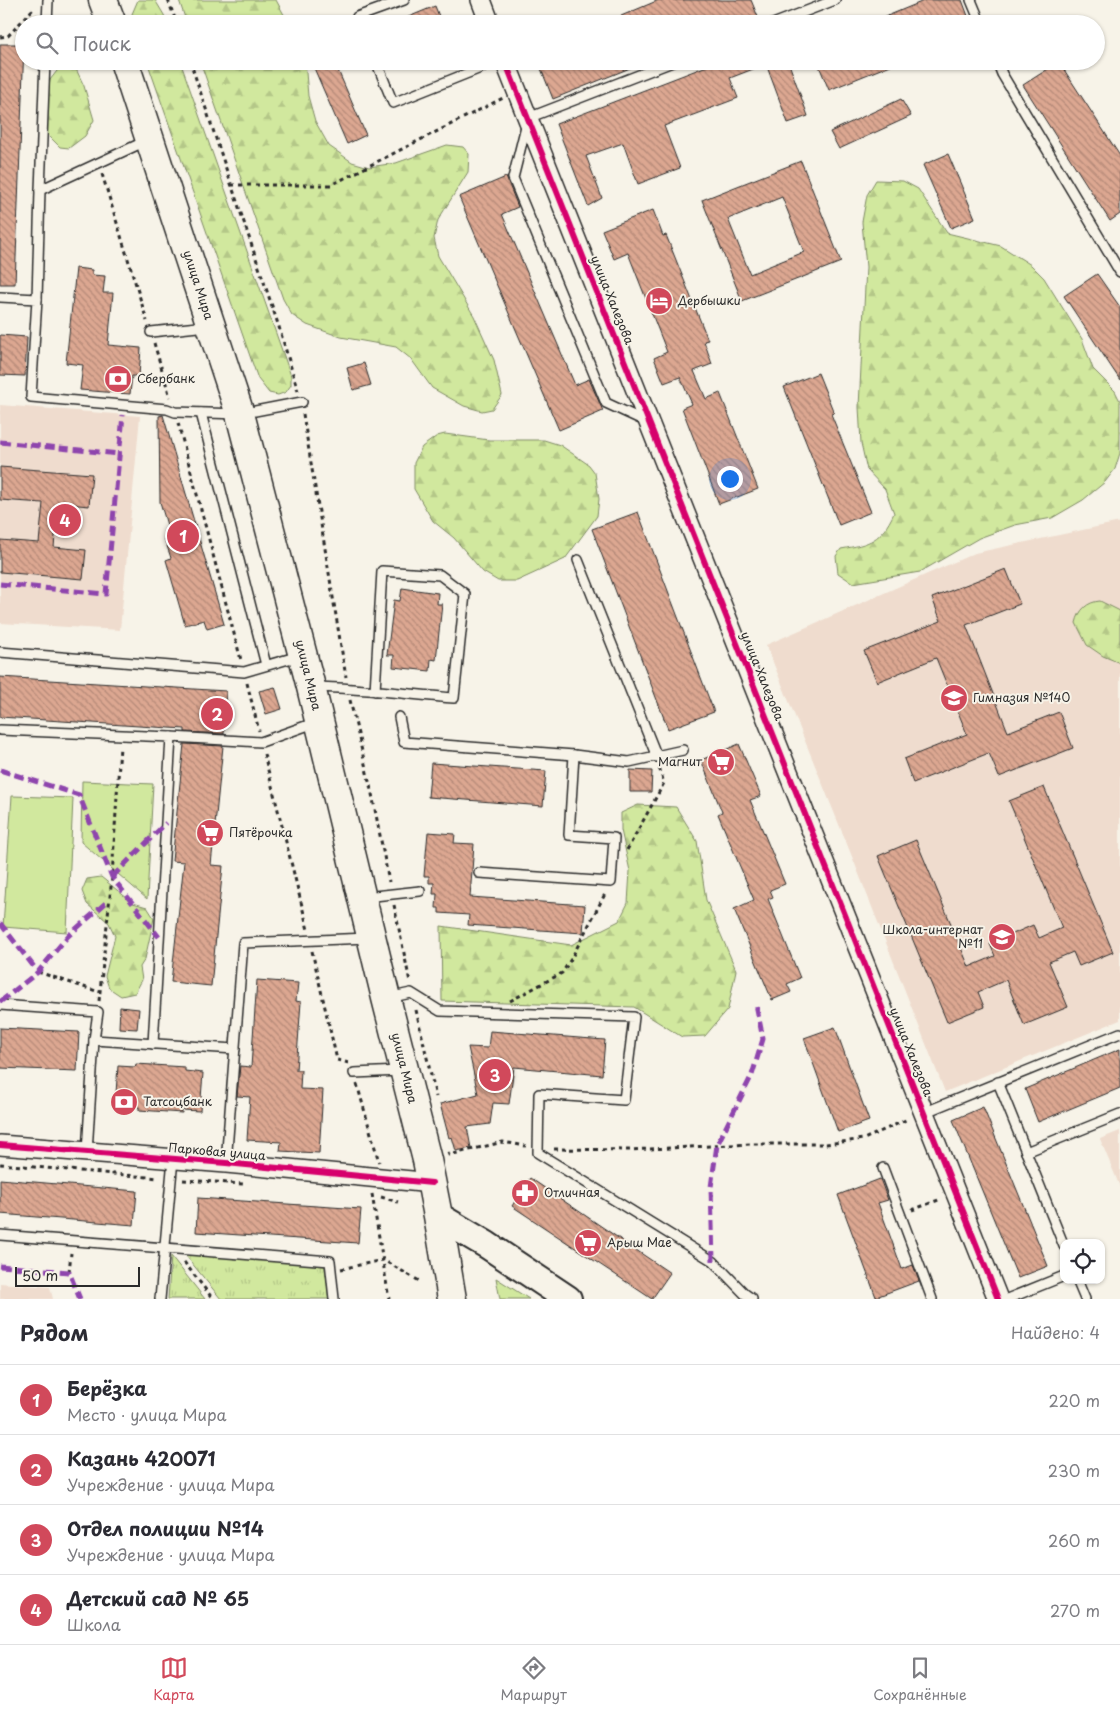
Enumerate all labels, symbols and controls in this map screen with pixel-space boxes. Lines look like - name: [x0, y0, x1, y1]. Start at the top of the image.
- search box: [15, 15, 1105, 70]
- icon: search: [33, 29, 61, 57]
- text: Поиск: [73, 29, 131, 57]
- street label: улица Мира: [179, 248, 219, 322]
- street label: улица Халезова: [587, 252, 639, 347]
- hotel icon: Дербышки: [644, 286, 674, 316]
- place label: Дербышки: [677, 291, 741, 309]
- bank icon: Сбербанк: [103, 364, 133, 394]
- place label: Сбербанк: [137, 369, 196, 387]
- your location: [717, 466, 743, 492]
- pin: 4: [49, 501, 81, 539]
- pin: 1: [167, 517, 199, 555]
- street label: улица Халезова: [737, 628, 789, 723]
- street label: улица Мира: [291, 638, 327, 712]
- school or university icon: Гимназия №140: [939, 683, 969, 713]
- place label: Гимназия №140: [973, 688, 1071, 706]
- pin: 2: [201, 695, 233, 733]
- supermarket icon: Магнит: [706, 747, 736, 777]
- place label: Магнит: [658, 752, 703, 770]
- supermarket icon: Пятёрочка: [195, 818, 225, 848]
- place label: Пятёрочка: [229, 823, 293, 841]
- place label: Школа-интернат №11: [883, 920, 984, 952]
- school or university icon: Школа-интернат №11: [987, 922, 1017, 952]
- street label: улица Халезова: [886, 1004, 938, 1099]
- street label: улица Мира: [387, 1031, 423, 1105]
- pin: 3: [479, 1056, 511, 1094]
- bank icon: Татсоцбанк: [109, 1087, 139, 1117]
- place label: Татсоцбанк: [143, 1092, 213, 1110]
- street label: Парковая улица: [168, 1138, 267, 1164]
- pharmacy icon: Отличная: [510, 1178, 540, 1208]
- place label: Отличная: [544, 1183, 600, 1201]
- supermarket icon: Арыш Мае: [573, 1228, 603, 1258]
- place label: Арыш Мае: [607, 1233, 672, 1251]
- map controls: [1060, 1239, 1105, 1284]
- button: locate: [1060, 1239, 1105, 1284]
- scale bar: [15, 1264, 140, 1287]
- text: 50 m: [22, 1265, 58, 1286]
- text: Рядом: [20, 1316, 88, 1348]
- text: Найдено: 4: [1011, 1320, 1100, 1344]
- text: Берёзка: [67, 1374, 147, 1402]
- text: 1: [32, 1388, 40, 1412]
- text: 220 m: [1049, 1388, 1100, 1412]
- text: Место · улица Мира: [67, 1402, 227, 1426]
- text: Казань 420071: [67, 1444, 216, 1472]
- text: 2: [30, 1458, 42, 1482]
- text: 230 m: [1048, 1458, 1100, 1482]
- text: Учреждение · улица Мира: [67, 1472, 275, 1496]
- text: Отдел полиции №14: [67, 1514, 264, 1542]
- text: 3: [31, 1528, 41, 1552]
- text: 260 m: [1048, 1528, 1100, 1552]
- text: Учреждение · улица Мира: [67, 1542, 275, 1566]
- text: Детский сад № 65: [67, 1584, 249, 1612]
- text: 4: [31, 1598, 41, 1622]
- text: 270 m: [1050, 1598, 1100, 1622]
- text: Школа: [67, 1612, 121, 1636]
- tab: Карта: [153, 1654, 194, 1705]
- tab: Маршрут: [501, 1654, 567, 1705]
- tab: Сохранённые: [873, 1654, 967, 1705]

